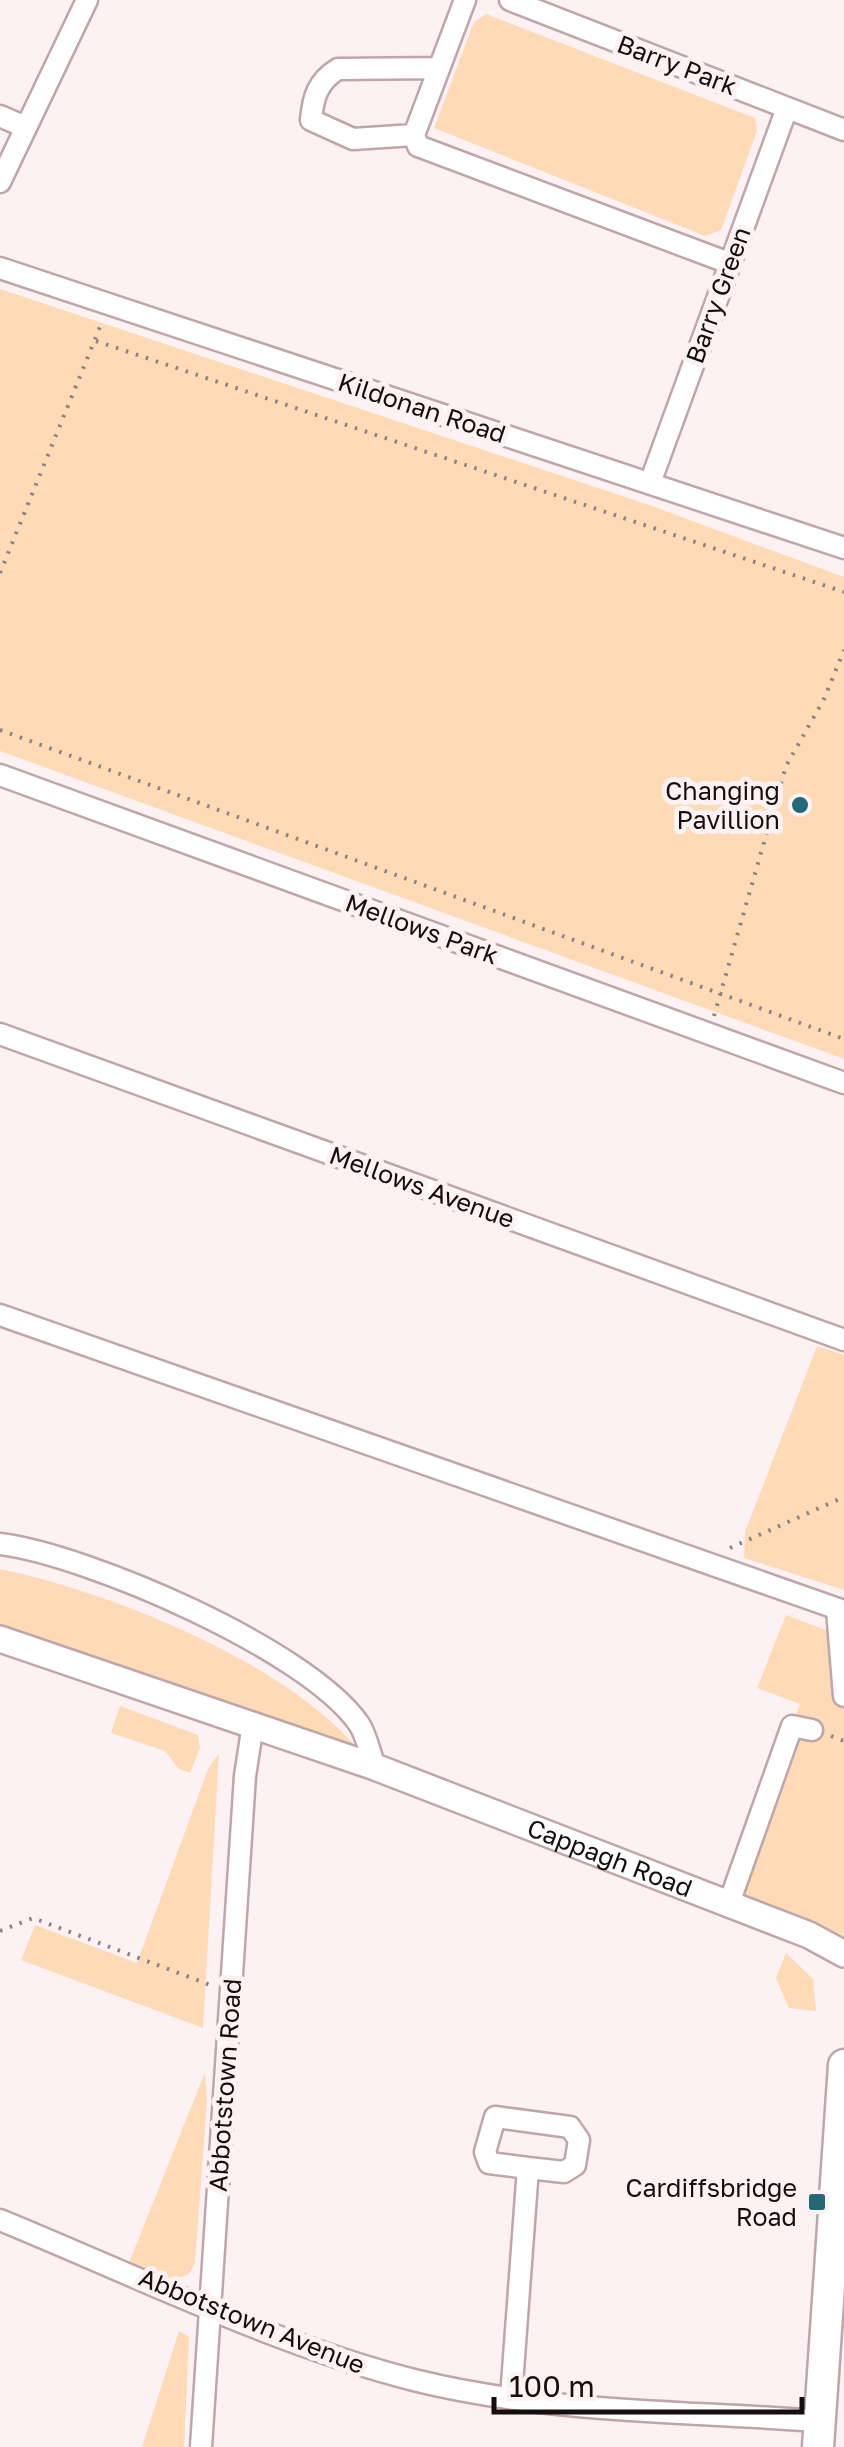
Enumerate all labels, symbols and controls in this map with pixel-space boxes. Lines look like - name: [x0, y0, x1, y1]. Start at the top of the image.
- street label: Barry Park: [613, 28, 741, 101]
- street label: Barry Green: [679, 222, 757, 367]
- street label: Kildonan Road: [334, 366, 510, 449]
- place label: Changing Pavillion: [665, 775, 780, 835]
- marker: Changing Pavillion: [789, 794, 811, 816]
- street label: Mellows Park: [342, 887, 503, 971]
- street label: Mellows Avenue: [325, 1139, 519, 1234]
- street label: Cappagh Road: [523, 1811, 697, 1903]
- street label: Abbotstown Road: [202, 1977, 247, 2193]
- place label: Cardiffsbridge Road: [625, 2172, 797, 2232]
- marker: Cardiffsbridge Road: [806, 2191, 828, 2213]
- street label: Abbotstown Avenue: [135, 2261, 370, 2380]
- scale bar: [494, 2352, 802, 2414]
- text: 100 m: [509, 2368, 595, 2404]

